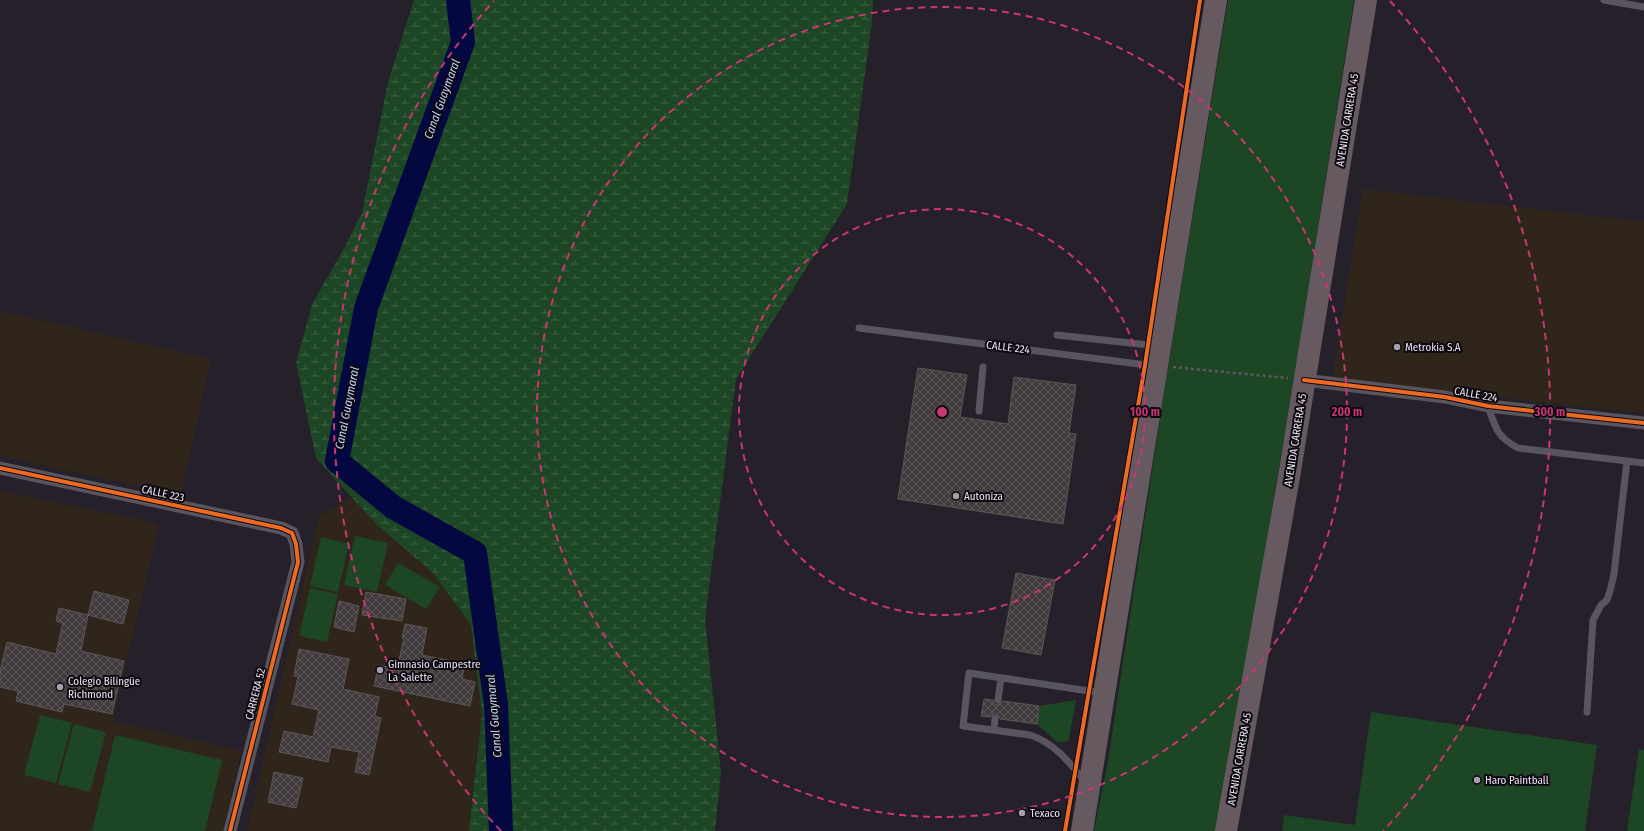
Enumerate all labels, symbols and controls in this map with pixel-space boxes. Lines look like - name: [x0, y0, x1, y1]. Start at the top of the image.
- water label: Canal Guaymaral: [421, 57, 463, 141]
- street label: AVENIDA CARRERA 45: [1334, 73, 1361, 167]
- street label: CALLE 224: [985, 338, 1031, 357]
- place label: Metrokia S.A: [1405, 341, 1461, 354]
- marker: Metrokia S.A: [1392, 342, 1402, 352]
- water label: Canal Guaymaral: [332, 366, 362, 450]
- street label: CALLE 224: [1453, 384, 1499, 405]
- street label: AVENIDA CARRERA 45: [1282, 393, 1309, 487]
- centre of rings: [935, 405, 949, 419]
- text: 100 m: [1130, 405, 1160, 419]
- text: 200 m: [1331, 405, 1362, 419]
- text: 300 m: [1534, 405, 1565, 419]
- street label: CALLE 223: [140, 483, 186, 504]
- place label: Autoniza: [964, 490, 1003, 503]
- marker: Autoniza: [951, 491, 961, 501]
- place label: Gimnasio Campestre La Salette: [388, 658, 480, 684]
- marker: Gimnasio Campestre La Salette: [375, 665, 385, 675]
- street label: CARRERA 52: [243, 667, 268, 721]
- water label: Canal Guaymaral: [483, 674, 505, 758]
- place label: Colegio Bilingüe Richmond: [68, 675, 140, 701]
- marker: Colegio Bilingüe Richmond: [55, 682, 65, 692]
- street label: AVENIDA CARRERA 45: [1225, 712, 1254, 806]
- place label: Haro Paintball: [1485, 774, 1549, 787]
- marker: Haro Paintball: [1472, 775, 1482, 785]
- place label: Texaco: [1030, 807, 1060, 820]
- marker: Texaco: [1017, 808, 1027, 818]

